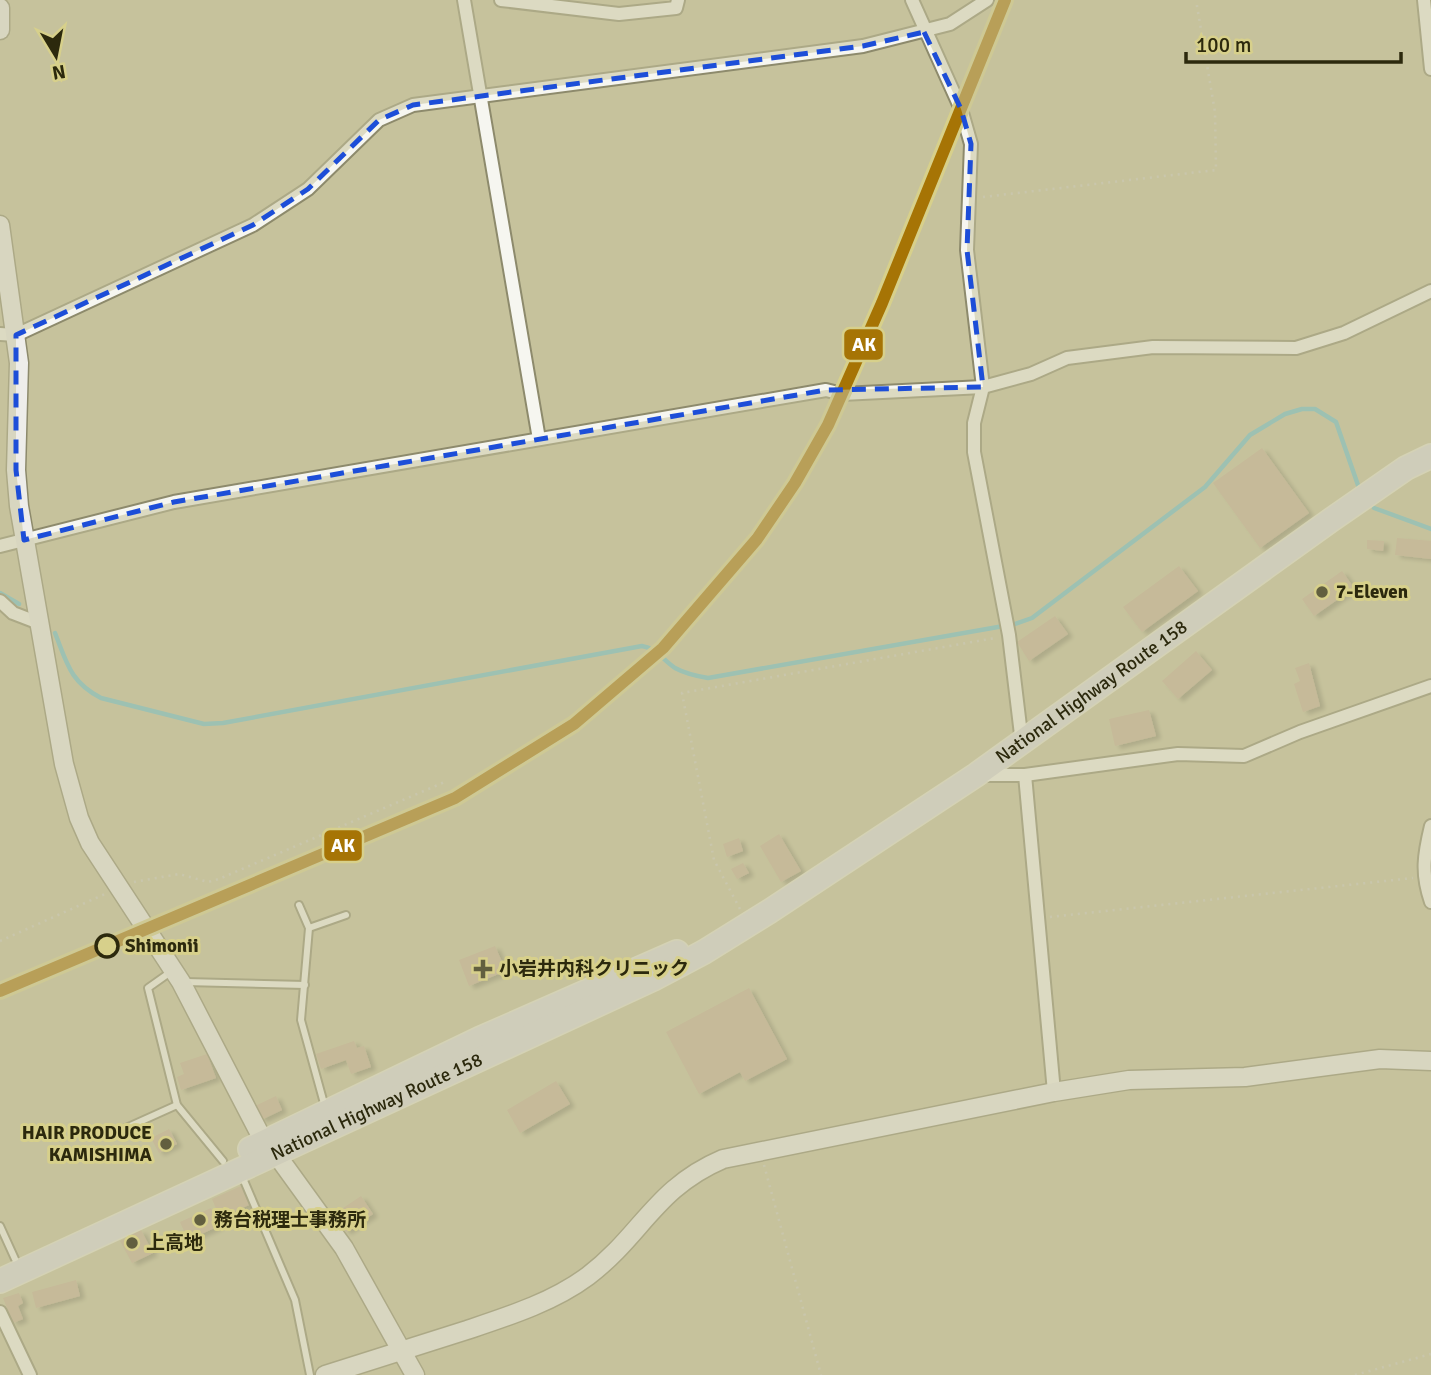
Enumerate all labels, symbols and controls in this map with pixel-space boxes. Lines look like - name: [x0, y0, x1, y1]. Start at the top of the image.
- north arrow: [21, 21, 91, 91]
- scale bar: [1186, 21, 1401, 65]
- text: 100 m: [1196, 32, 1251, 58]
- text: N: [50, 59, 67, 85]
- line badge: AK: [843, 328, 884, 361]
- text: AK: [852, 333, 876, 357]
- place label: 7-Eleven: [1336, 580, 1408, 604]
- marker: 7-Eleven: [1314, 584, 1330, 600]
- street label: National Highway Route 158: [991, 615, 1192, 769]
- line badge: AK: [323, 829, 363, 862]
- text: AK: [331, 834, 355, 858]
- marker: Shimonii: [95, 934, 119, 958]
- place label: Shimonii: [125, 934, 199, 958]
- place label: 小岩井内科クリニック: [499, 957, 689, 981]
- marker: 小岩井内科クリニック: [473, 959, 493, 979]
- street label: National Highway Route 158: [267, 1048, 486, 1166]
- place label: HAIR PRODUCE KAMISHIMA: [22, 1121, 152, 1167]
- marker: HAIR PRODUCE KAMISHIMA: [158, 1136, 174, 1152]
- place label: 務台税理士事務所: [214, 1208, 366, 1232]
- marker: 務台税理士事務所: [192, 1212, 208, 1228]
- place label: 上高地: [146, 1231, 203, 1255]
- marker: 上高地: [124, 1235, 140, 1251]

